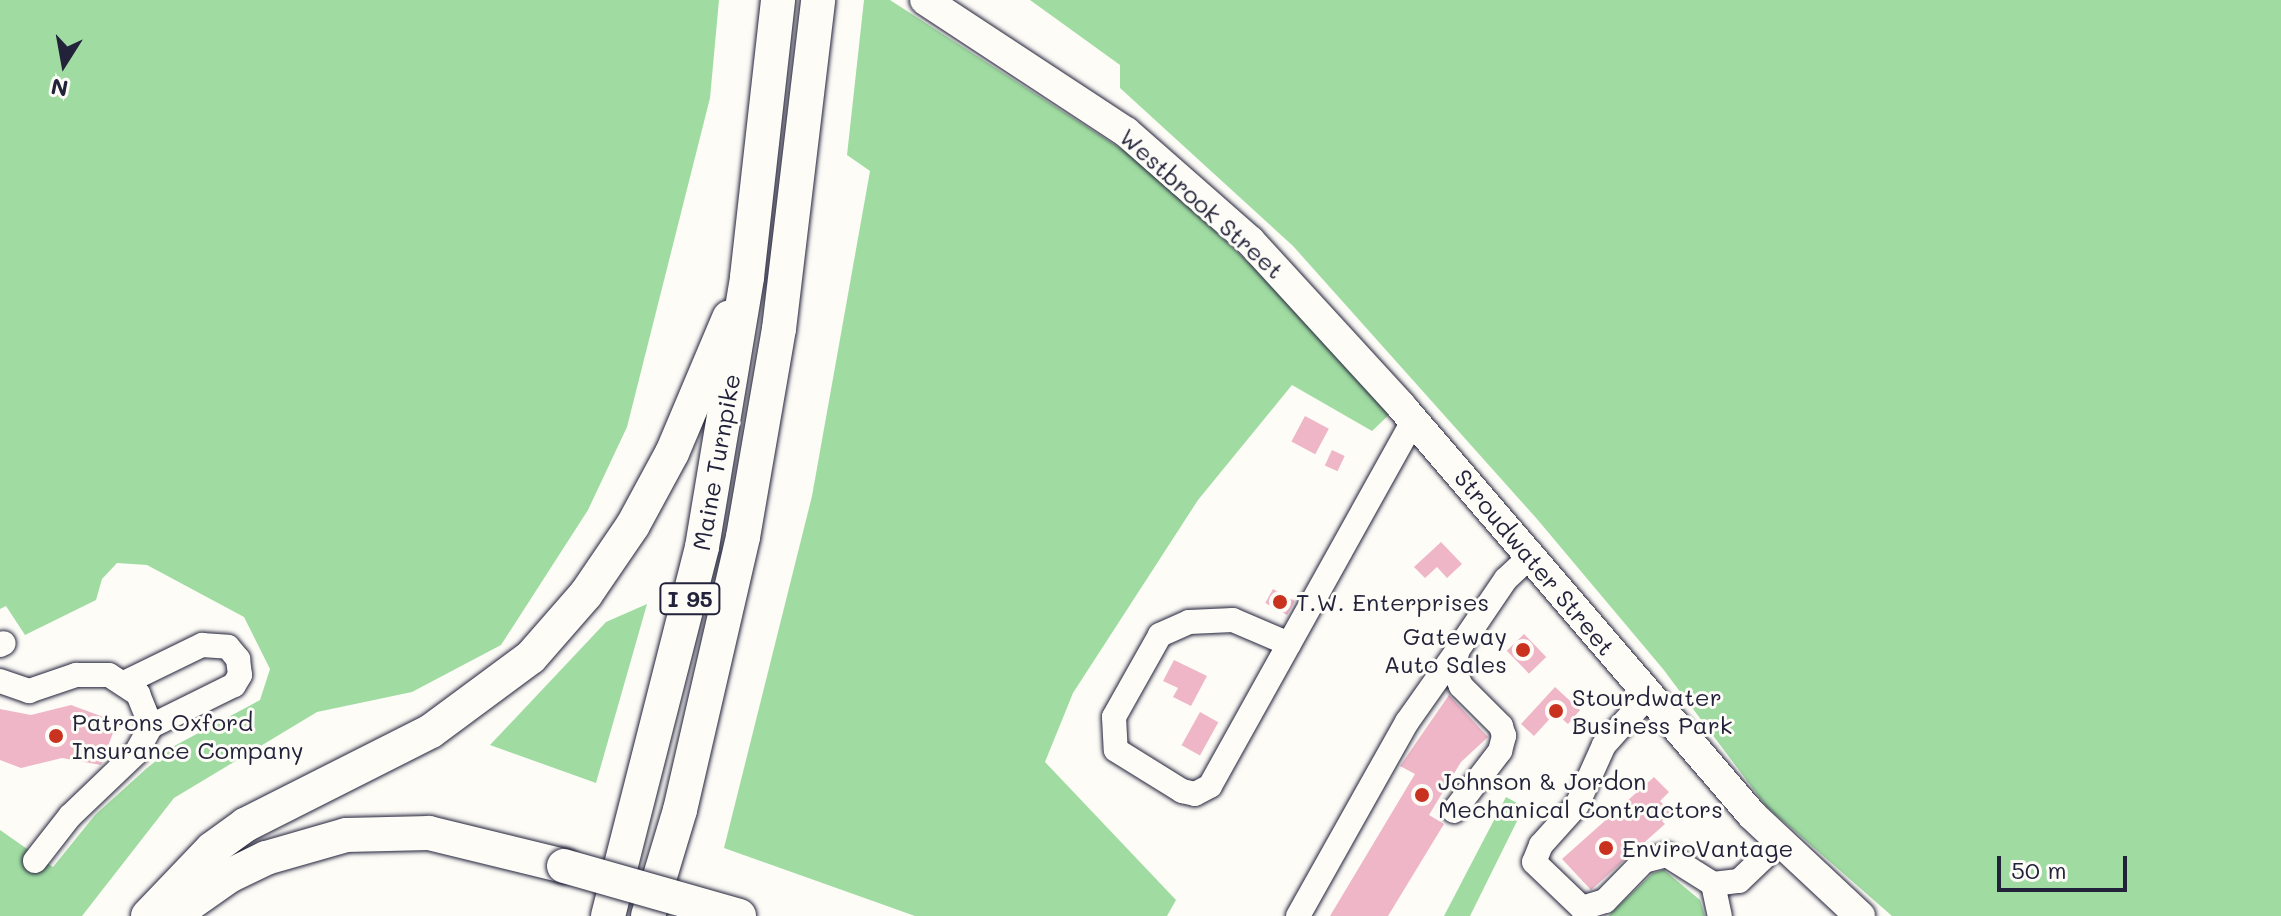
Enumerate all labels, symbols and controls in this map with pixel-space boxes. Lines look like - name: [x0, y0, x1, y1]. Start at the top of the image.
- north arrow: [24, 24, 104, 104]
- text: N: [48, 72, 70, 104]
- street label: Westbrook Street: [1114, 122, 1290, 284]
- street label: Maine Turnpike: [686, 371, 746, 553]
- street label: Stroudwater Street: [1449, 463, 1621, 661]
- road number: I 95: [658, 581, 722, 617]
- place label: T.W. Enterprises: [1296, 588, 1489, 616]
- marker: T.W. Enterprises: [1271, 593, 1289, 611]
- place label: Gateway Auto Sales: [1384, 622, 1507, 678]
- marker: Gateway Auto Sales: [1514, 641, 1532, 659]
- place label: Stourdwater Business Park: [1572, 683, 1733, 739]
- marker: Stourdwater Business Park: [1547, 702, 1565, 720]
- place label: Patrons Oxford Insurance Company: [72, 708, 304, 764]
- marker: Patrons Oxford Insurance Company: [47, 727, 65, 745]
- place label: Johnson & Jordon Mechanical Contractors: [1438, 767, 1723, 823]
- marker: Johnson & Jordon Mechanical Contractors: [1413, 786, 1431, 804]
- place label: EnviroVantage: [1622, 834, 1793, 862]
- marker: EnviroVantage: [1597, 839, 1615, 857]
- scale bar: [2001, 840, 2131, 890]
- text: 50 m: [2011, 854, 2067, 885]

